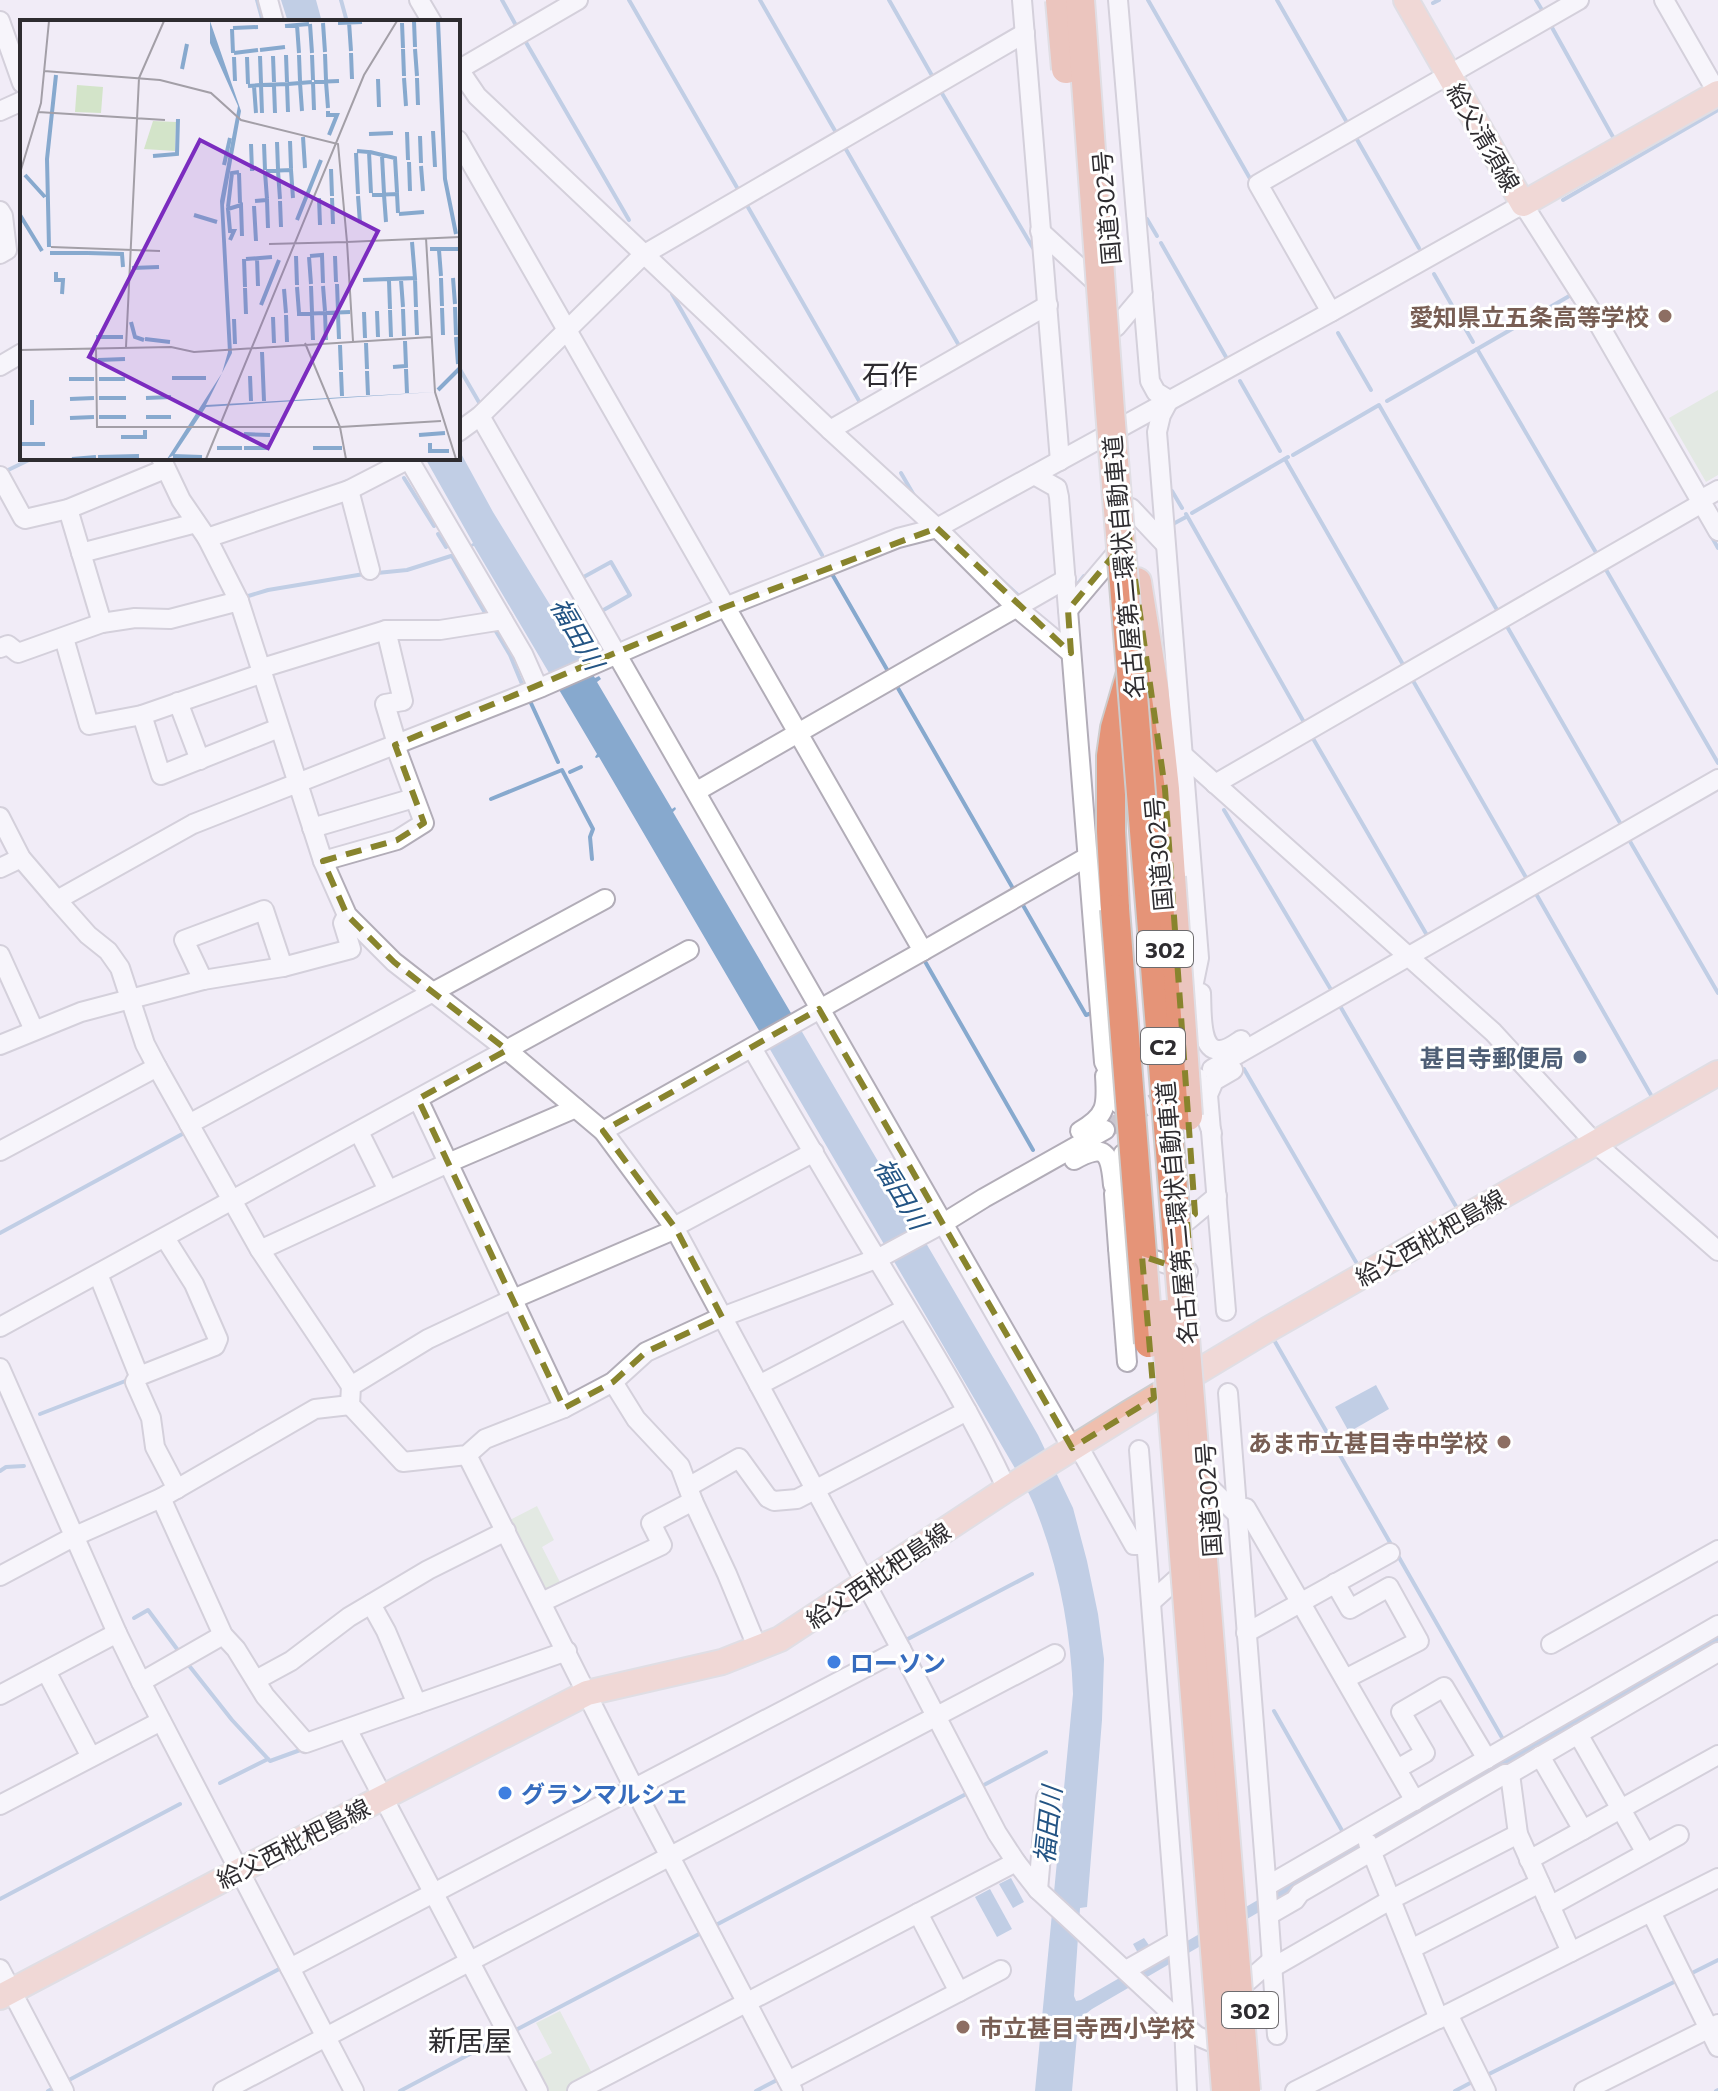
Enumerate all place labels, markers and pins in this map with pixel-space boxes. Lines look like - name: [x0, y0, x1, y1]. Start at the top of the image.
- place label: 愛知県立五条高等学校: [1409, 302, 1649, 331]
- marker: 愛知県立五条高等学校: [1656, 307, 1674, 325]
- place label: 甚目寺郵便局: [1420, 1043, 1564, 1072]
- marker: 甚目寺郵便局: [1571, 1048, 1589, 1066]
- place label: あま市立甚目寺中学校: [1248, 1428, 1488, 1457]
- marker: あま市立甚目寺中学校: [1495, 1433, 1513, 1451]
- place label: ローソン: [850, 1648, 946, 1677]
- marker: ローソン: [825, 1653, 843, 1671]
- place label: グランマルシェ: [521, 1779, 689, 1808]
- marker: グランマルシェ: [496, 1784, 514, 1802]
- place label: 市立甚目寺西小学校: [979, 2013, 1195, 2042]
- marker: 市立甚目寺西小学校: [954, 2018, 972, 2036]

